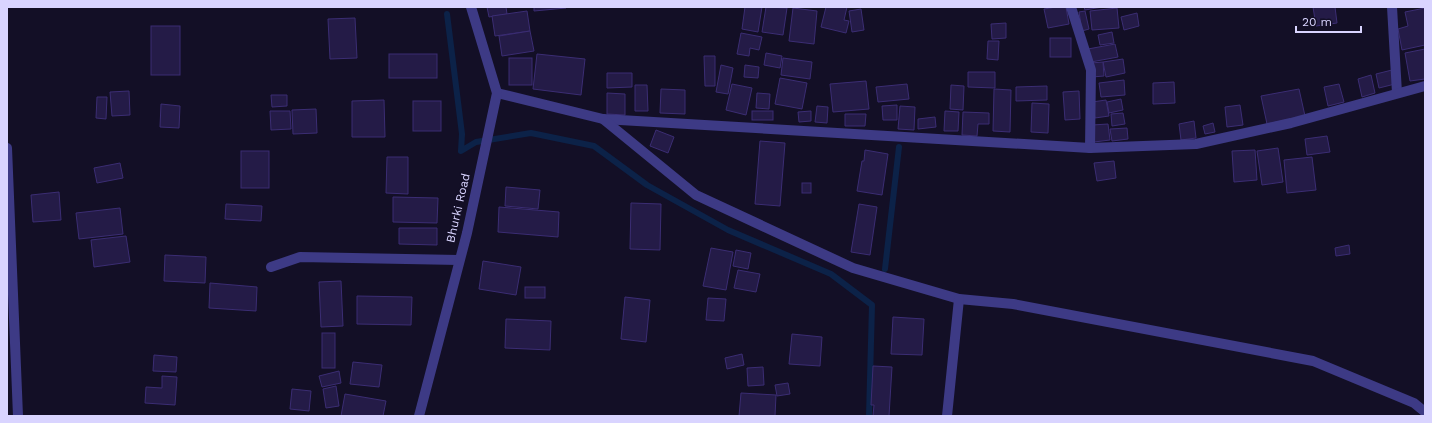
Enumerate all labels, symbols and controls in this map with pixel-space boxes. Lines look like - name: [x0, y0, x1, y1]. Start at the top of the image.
- scale bar: [1296, 8, 1361, 34]
- text: 20 m: [1302, 15, 1332, 29]
- street label: Bhurki Road: [443, 172, 473, 244]

